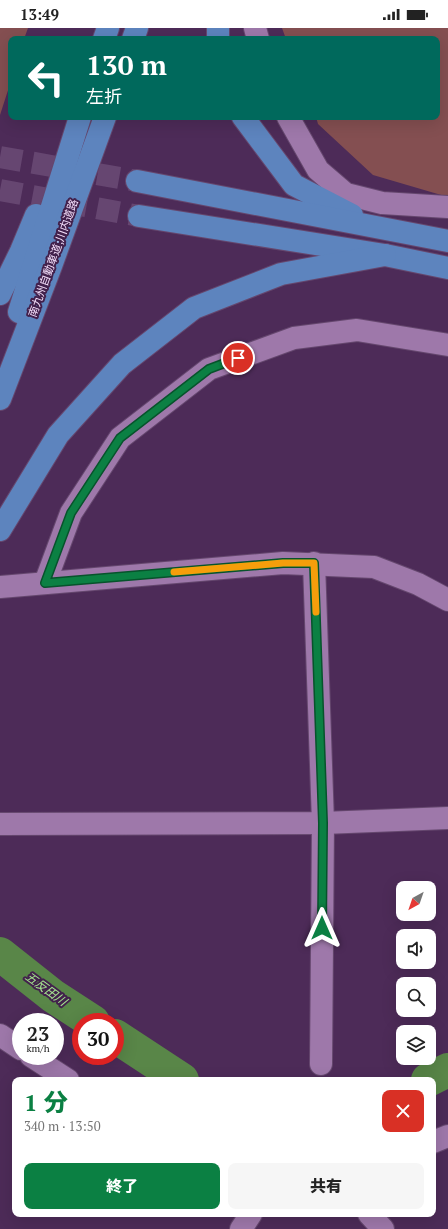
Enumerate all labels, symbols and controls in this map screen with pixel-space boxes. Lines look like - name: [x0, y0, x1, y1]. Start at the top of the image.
- text: 13:49: [20, 4, 59, 24]
- text: 130 m: [86, 46, 167, 83]
- icon: left: [20, 52, 72, 104]
- text: 左折: [86, 84, 122, 108]
- street label: 南九州自動車道;川内道路: [25, 197, 81, 319]
- pin: [221, 341, 255, 375]
- icon: arrive: [227, 347, 249, 369]
- north arrow: [396, 881, 436, 921]
- map controls: [396, 881, 436, 1065]
- position arrow: [301, 907, 343, 949]
- button: sound: [396, 929, 436, 969]
- water label: 五反田川: [22, 968, 72, 1010]
- button: search: [396, 977, 436, 1017]
- speed limit sign: 30: [72, 1013, 124, 1065]
- text: 23: [27, 1020, 49, 1047]
- button: layers: [396, 1025, 436, 1065]
- text: km/h: [26, 1042, 50, 1055]
- text: 1 分: [24, 1086, 68, 1118]
- button: close: [382, 1090, 424, 1132]
- text: 340 m · 13:50: [24, 1117, 101, 1135]
- button: 終了: [24, 1163, 220, 1209]
- button: 共有: [228, 1163, 424, 1209]

